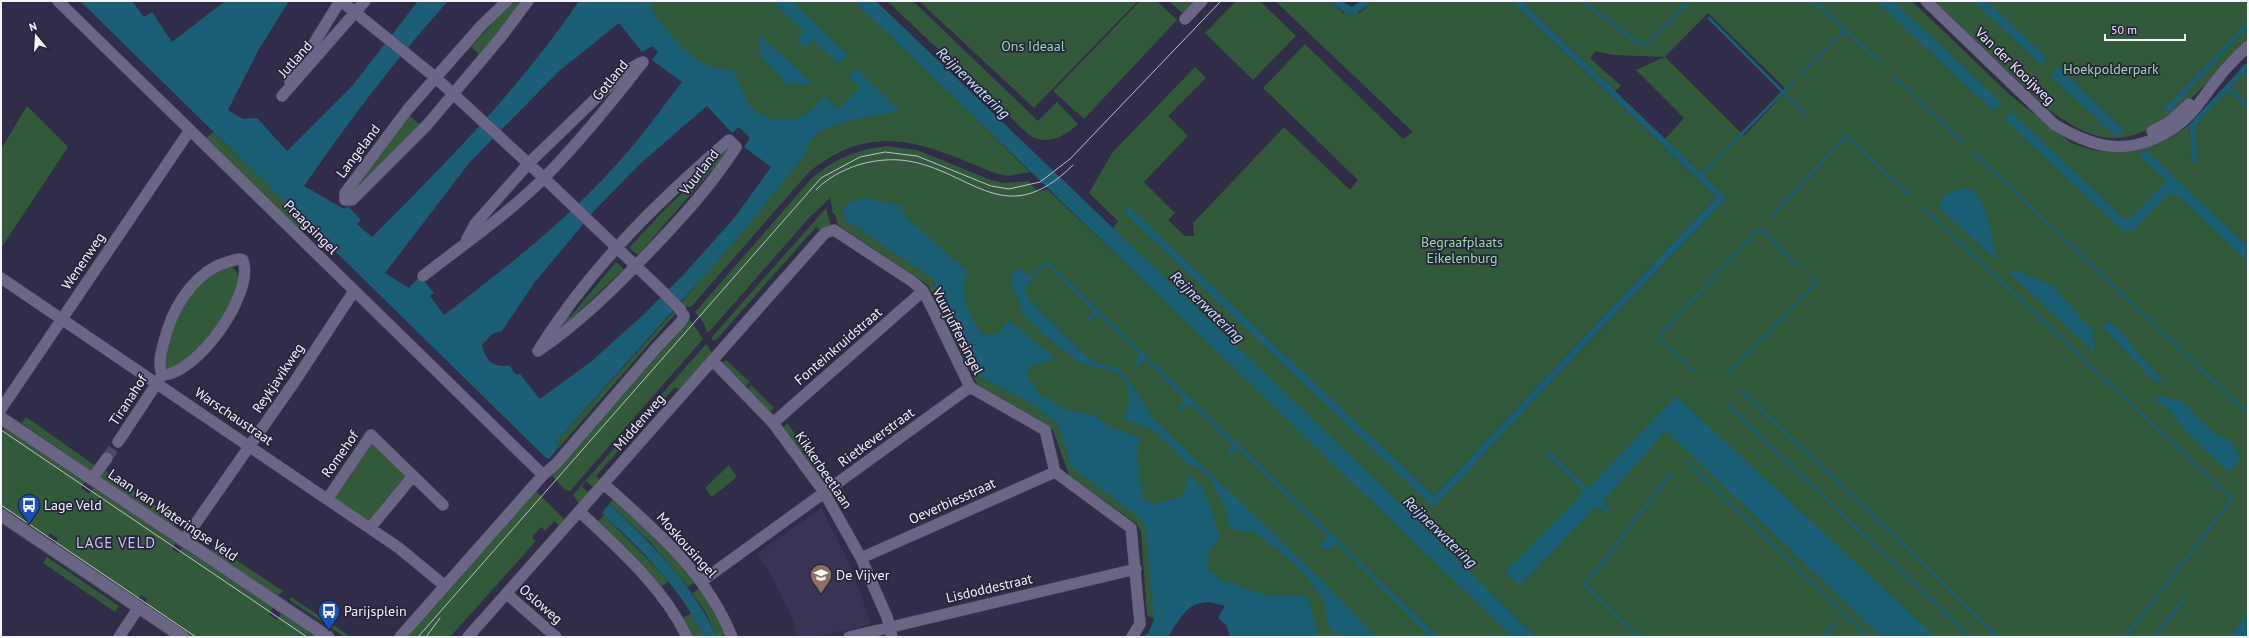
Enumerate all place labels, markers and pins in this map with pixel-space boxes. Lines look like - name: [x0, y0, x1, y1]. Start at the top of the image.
- bus stop icon: Lage Veld: [16, 492, 42, 525]
- place label: Lage Veld: [44, 496, 102, 514]
- school or university icon: De Vijver: [808, 562, 834, 595]
- place label: De Vijver: [836, 566, 890, 584]
- bus stop icon: Parijsplein: [316, 598, 342, 631]
- place label: Parijsplein: [344, 602, 407, 620]

